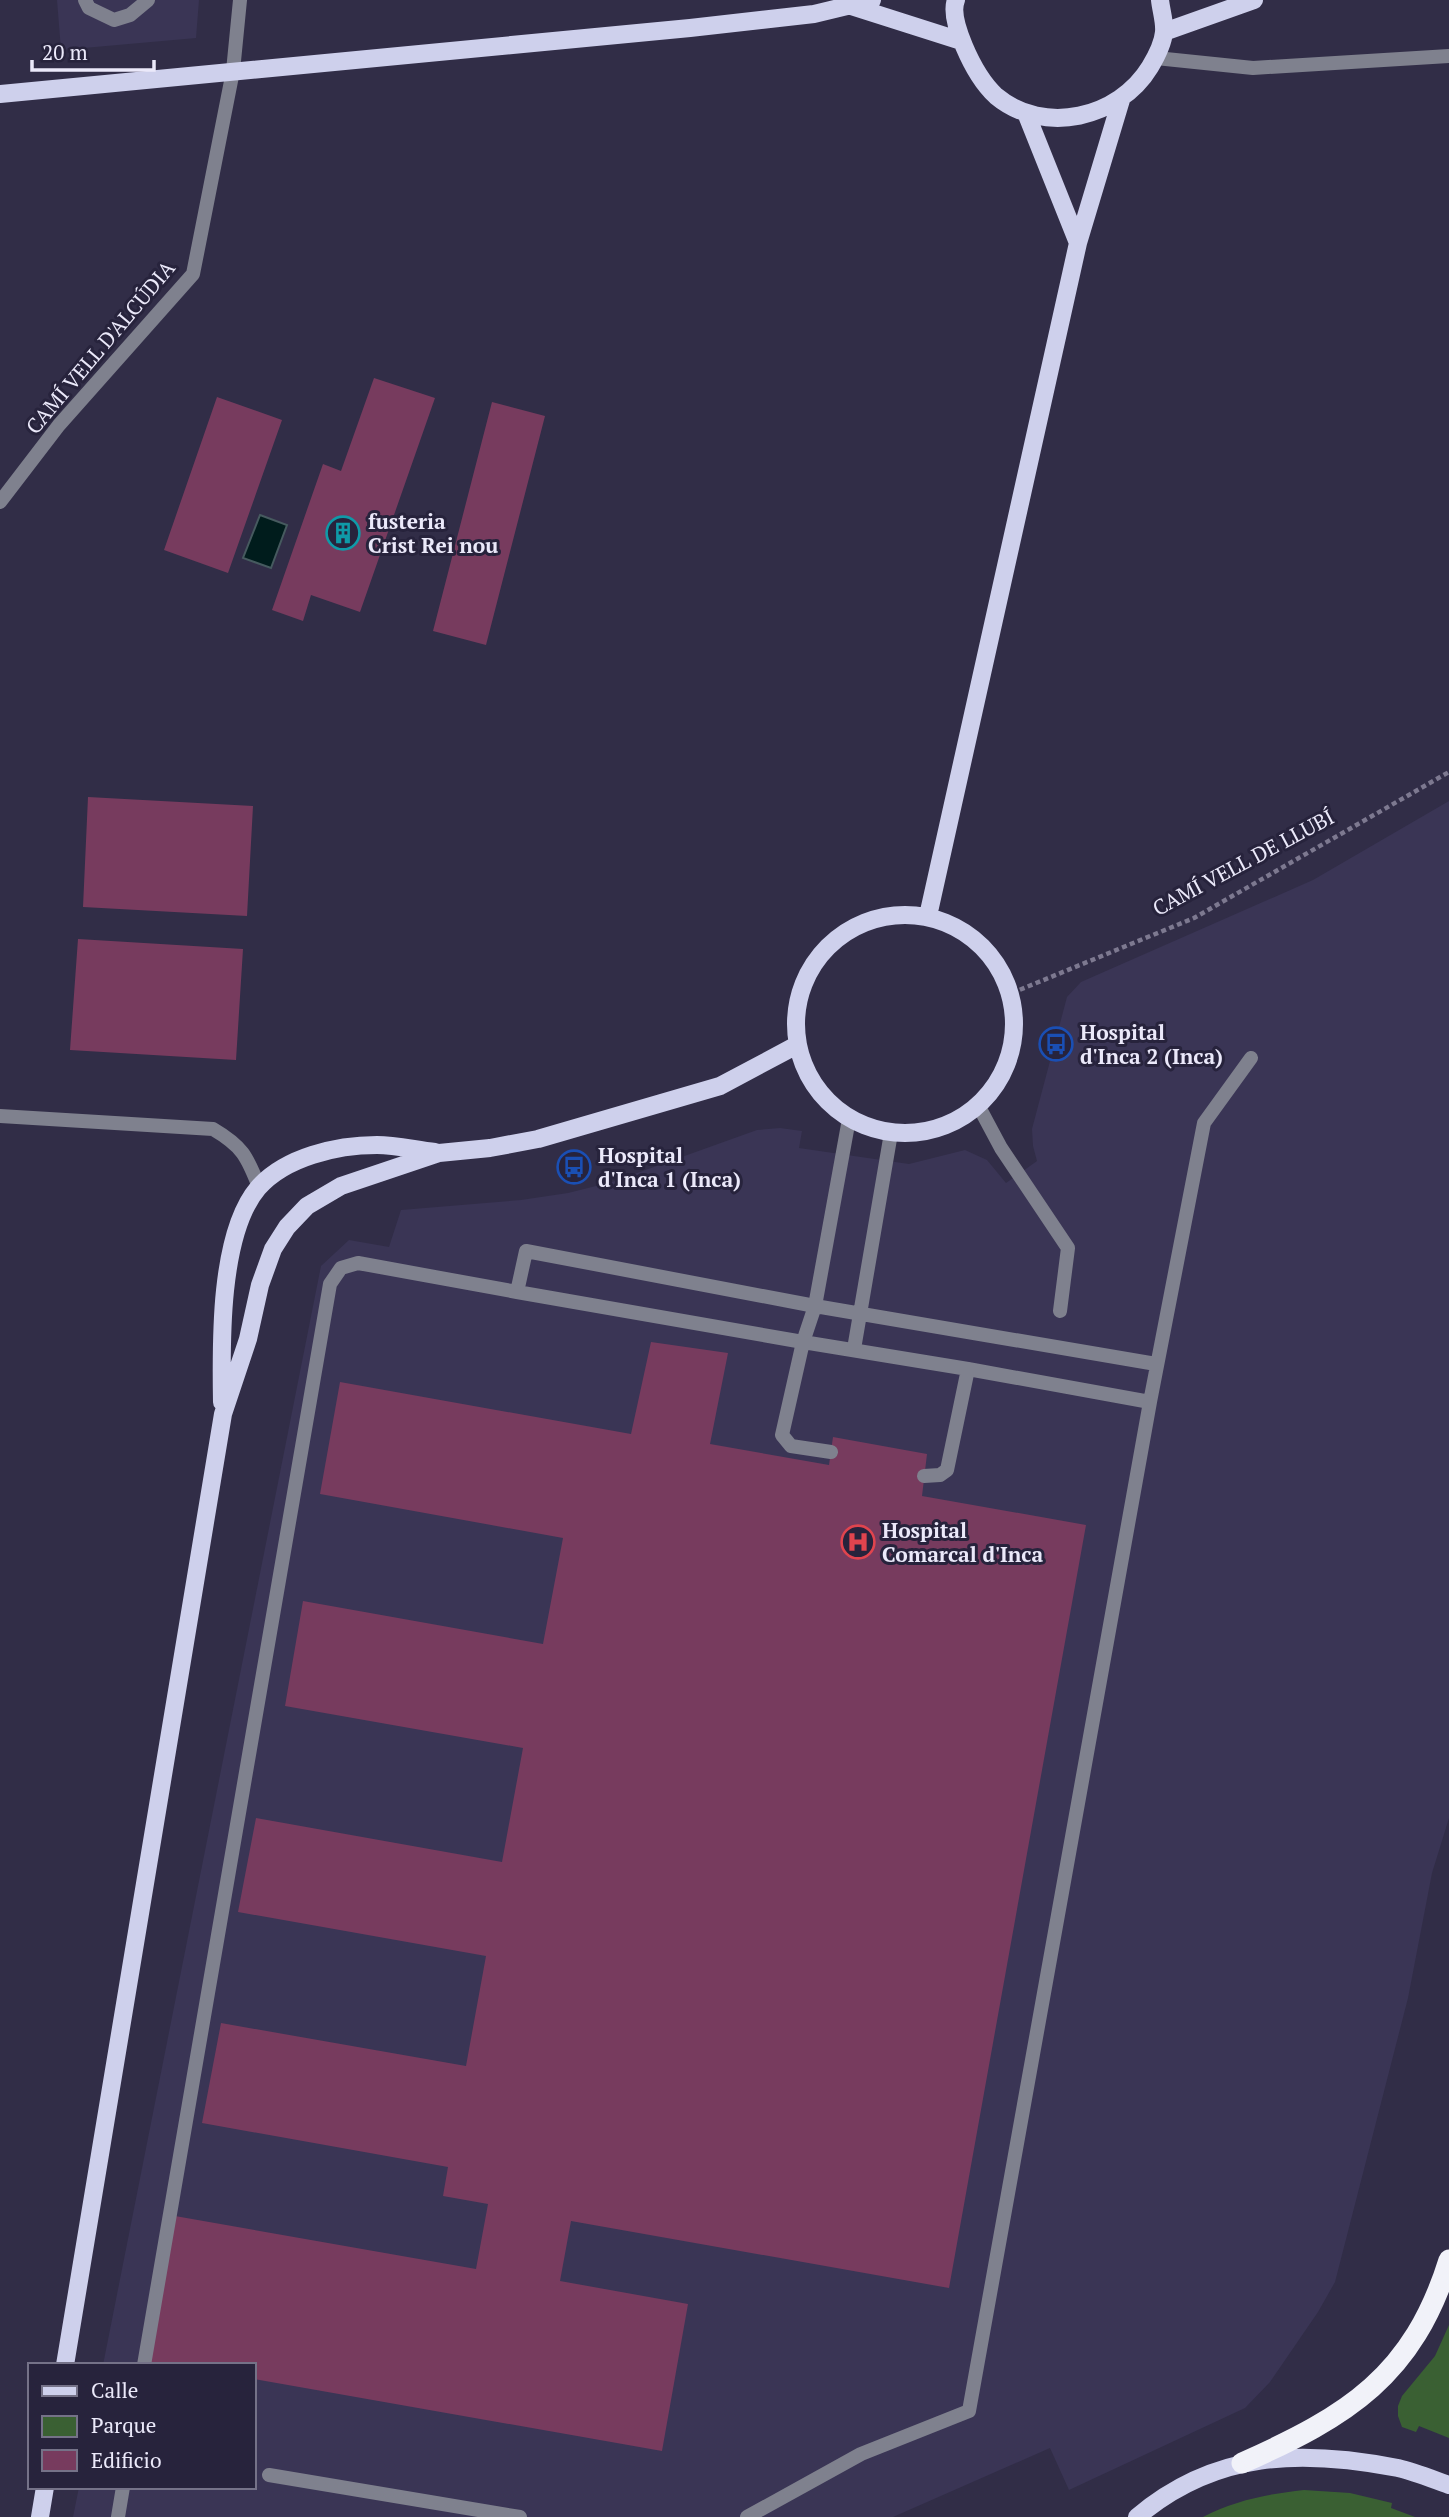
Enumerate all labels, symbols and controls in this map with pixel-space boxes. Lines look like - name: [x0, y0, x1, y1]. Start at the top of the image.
- scale bar: [32, 28, 154, 72]
- text: 20 m: [42, 38, 88, 66]
- street label: CAMÍ VELL D'ALCÚDIA: [19, 254, 181, 440]
- place label: fusteria Crist Rei nou: [368, 507, 498, 559]
- building icon: fusteria Crist Rei nou: [324, 514, 362, 552]
- street label: CAMÍ VELL DE LLUBÍ: [1147, 802, 1339, 922]
- place label: Hospital d'Inca 2 (Inca): [1080, 1018, 1223, 1070]
- bus stop icon: Hospital d'Inca 2 (Inca): [1037, 1025, 1075, 1063]
- place label: Hospital d'Inca 1 (Inca): [598, 1141, 741, 1193]
- bus stop icon: Hospital d'Inca 1 (Inca): [555, 1148, 593, 1186]
- place label: Hospital Comarcal d'Inca: [882, 1516, 1043, 1568]
- hospital icon: Hospital Comarcal d'Inca: [839, 1523, 877, 1561]
- legend: [28, 2363, 256, 2489]
- text: Calle: [91, 2376, 138, 2404]
- text: Parque: [91, 2411, 156, 2439]
- text: Edificio: [91, 2446, 162, 2474]

